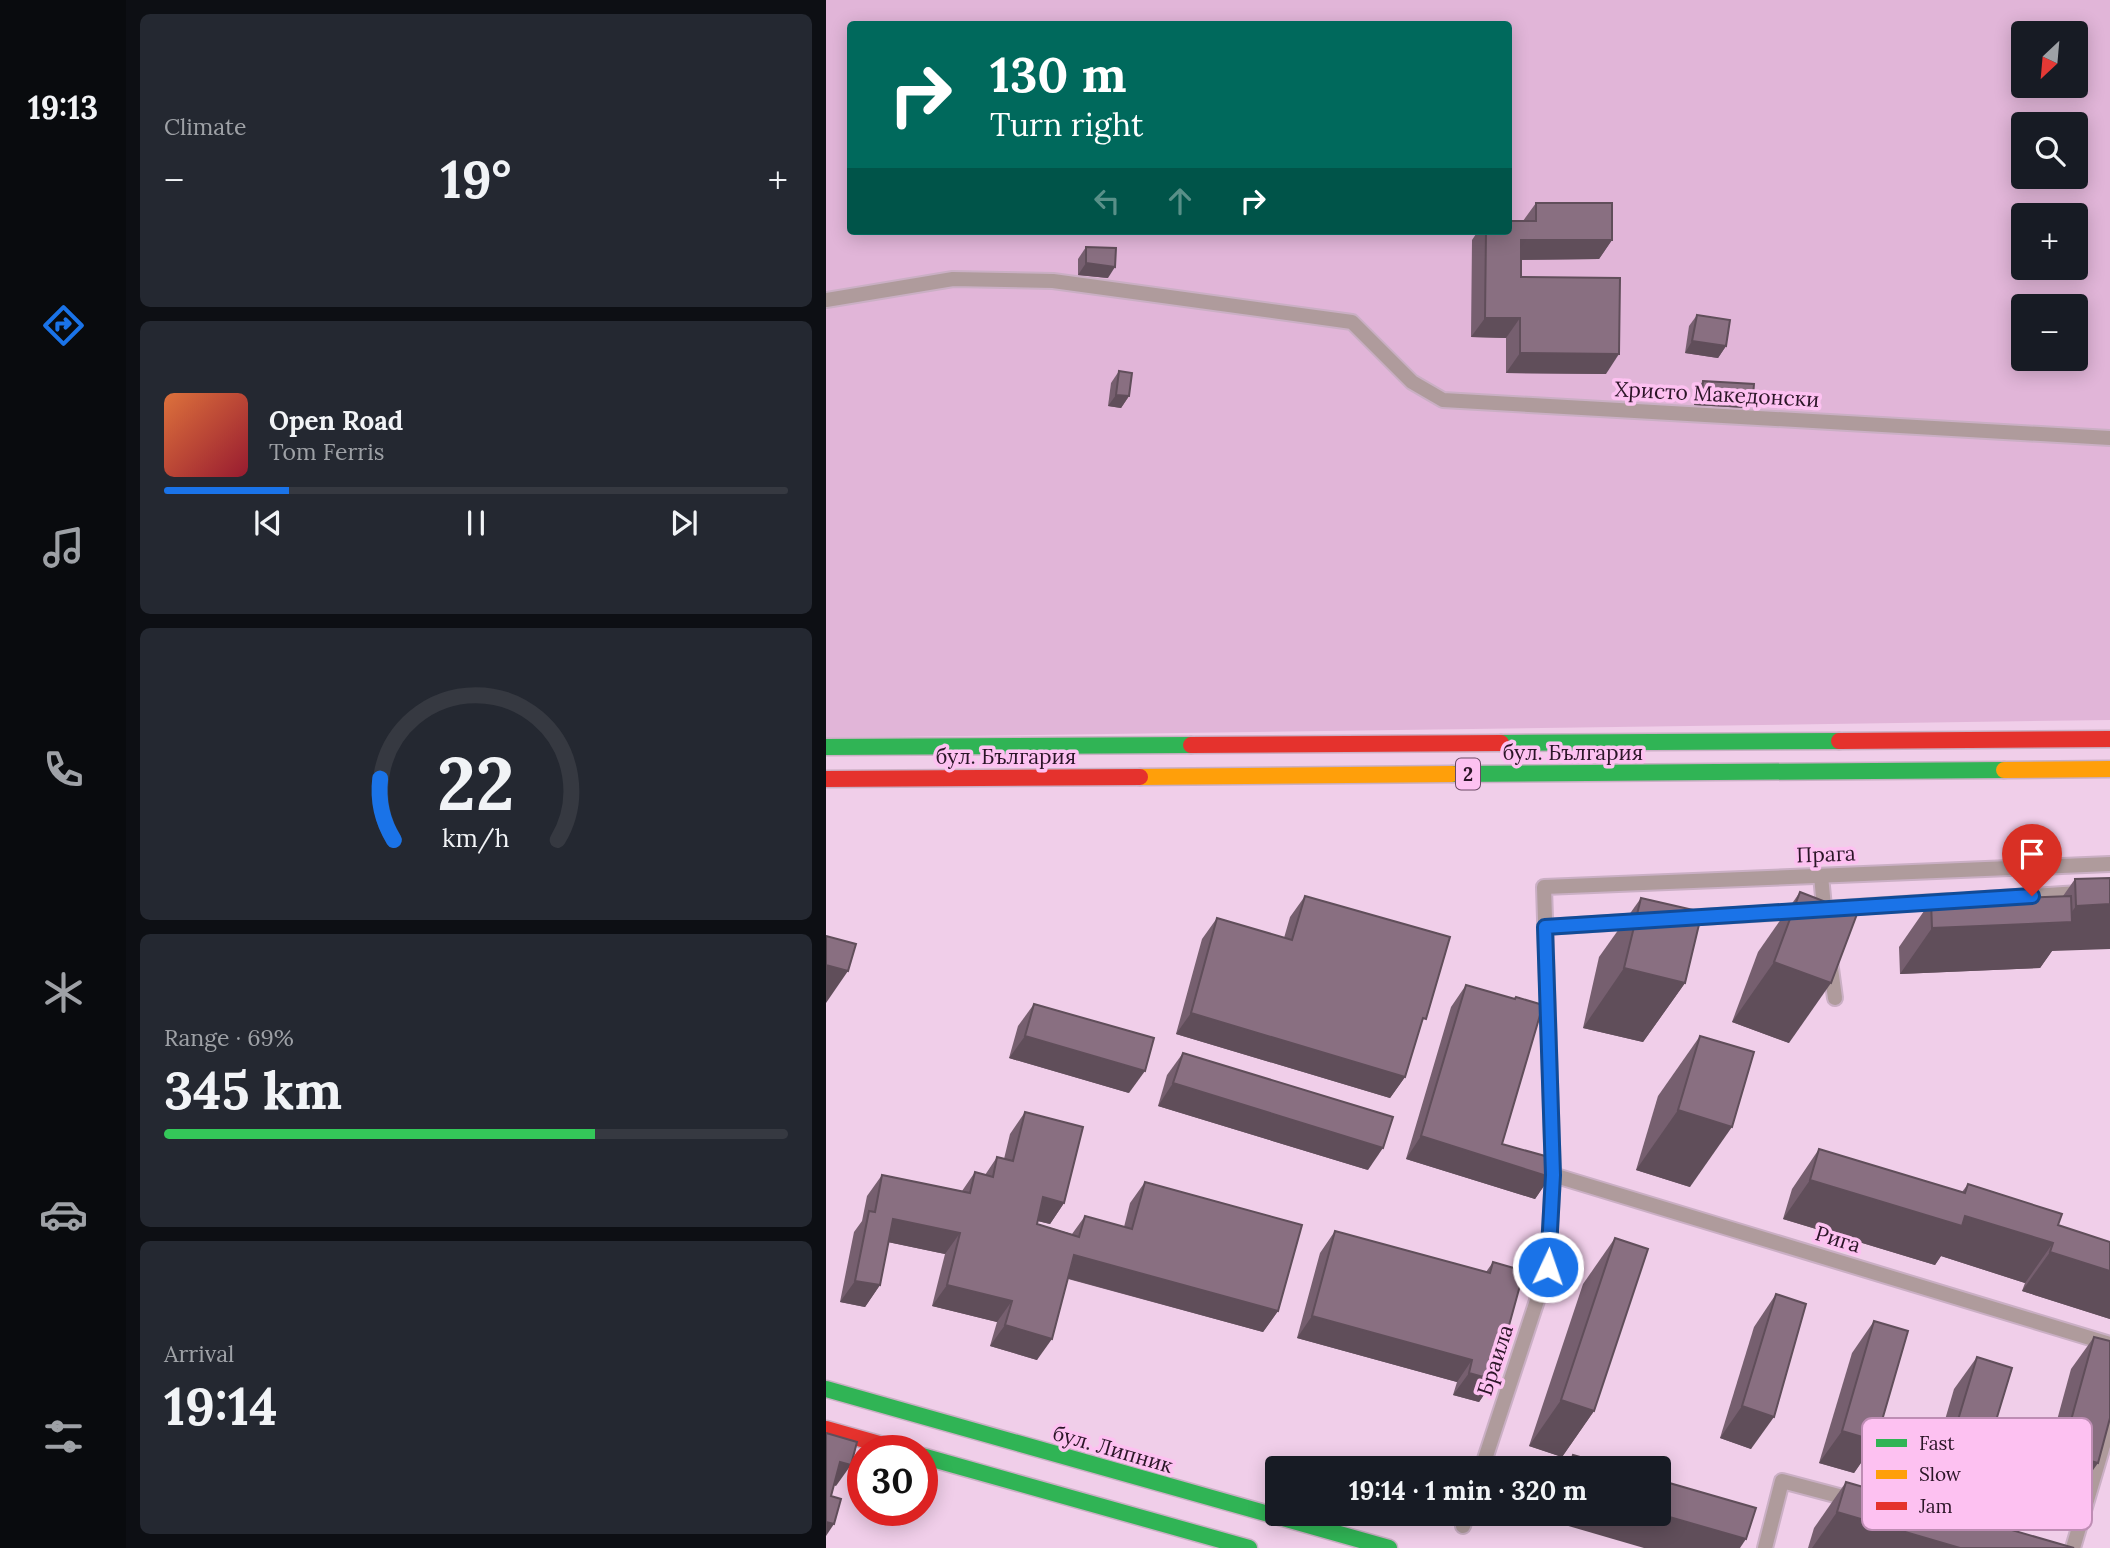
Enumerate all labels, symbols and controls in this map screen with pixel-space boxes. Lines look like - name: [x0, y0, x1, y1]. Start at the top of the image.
- north arrow: [2011, 21, 2088, 98]
- map controls: [2011, 21, 2088, 371]
- text: 130 m: [990, 43, 1126, 105]
- icon: right: [875, 49, 966, 140]
- text: 19:13: [28, 87, 98, 128]
- text: Turn right: [990, 104, 1143, 145]
- text: Climate: [164, 112, 246, 141]
- button: search: [2011, 112, 2088, 189]
- text: 19°: [441, 146, 511, 212]
- text: −: [164, 156, 184, 204]
- text: +: [768, 156, 788, 204]
- icon: left: [1088, 182, 1126, 220]
- icon: ahead: [1161, 182, 1199, 220]
- icon: right: [1234, 182, 1272, 220]
- button: +: [2011, 203, 2088, 280]
- button: −: [2011, 294, 2088, 371]
- icon: directions: [39, 301, 88, 350]
- street label: Христо Македонски: [1614, 375, 1820, 413]
- text: Open Road: [269, 404, 403, 437]
- text: Tom Ferris: [269, 437, 384, 466]
- icon: previous: [249, 504, 287, 542]
- icon: pause: [457, 504, 495, 542]
- icon: next: [665, 504, 703, 542]
- icon: music: [39, 523, 88, 572]
- text: 22: [437, 737, 515, 830]
- street label: бул. България: [1503, 739, 1643, 766]
- street label: бул. България: [936, 743, 1076, 770]
- icon: phone: [39, 745, 88, 794]
- road number: 2: [1456, 758, 1480, 790]
- text: km/h: [442, 822, 510, 854]
- pin: [2002, 824, 2062, 896]
- icon: arrive: [2013, 835, 2051, 873]
- street label: Прага: [1796, 839, 1856, 869]
- icon: climate: [39, 968, 88, 1017]
- text: Range · 69%: [164, 1023, 294, 1052]
- text: 345 km: [164, 1057, 342, 1123]
- icon: car: [39, 1190, 88, 1239]
- street label: Рига: [1812, 1219, 1864, 1259]
- position arrow: [1511, 1230, 1585, 1304]
- street label: Браила: [1471, 1321, 1519, 1399]
- text: Arrival: [164, 1339, 234, 1368]
- text: 19:14: [164, 1373, 278, 1439]
- icon: filters: [39, 1412, 88, 1461]
- legend: [1862, 1418, 2092, 1530]
- street label: бул. Липник: [1050, 1419, 1177, 1479]
- text: Fast: [1919, 1431, 1955, 1455]
- speed limit sign: 30: [847, 1435, 938, 1526]
- text: Slow: [1919, 1462, 1962, 1486]
- text: 19:14 · 1 min · 320 m: [1349, 1474, 1587, 1507]
- text: Jam: [1918, 1494, 1953, 1518]

